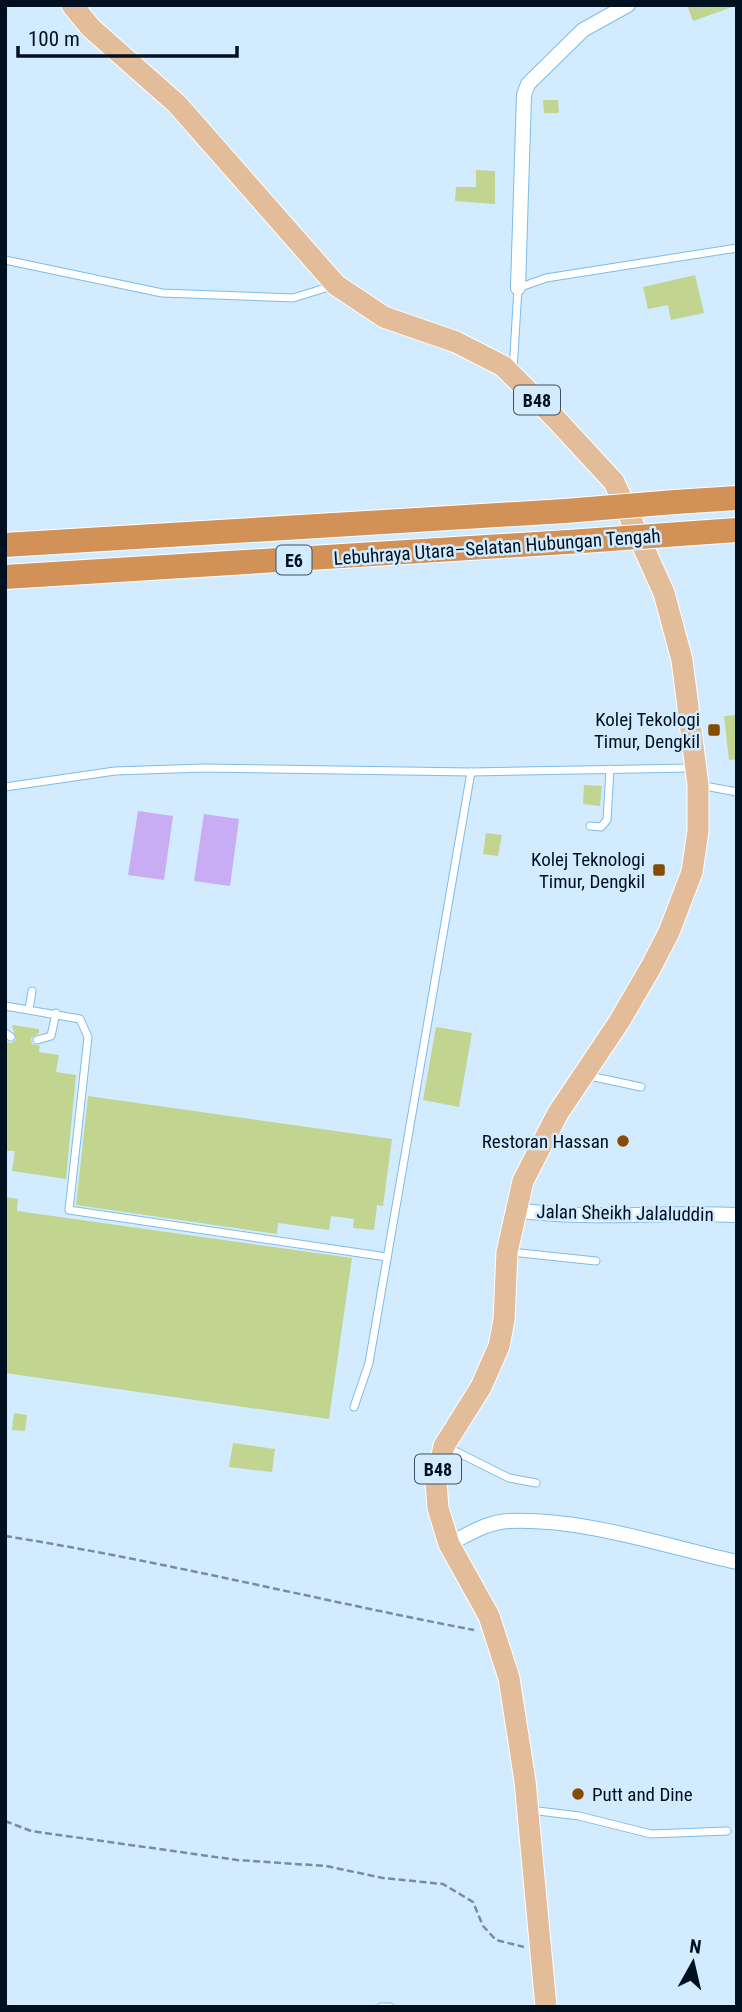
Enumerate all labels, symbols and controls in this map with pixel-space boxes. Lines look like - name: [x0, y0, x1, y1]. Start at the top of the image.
- scale bar: [18, 14, 236, 58]
- text: 100 m: [28, 27, 80, 51]
- road number: B48: [514, 386, 560, 414]
- street label: Lebuhraya Utara–Selatan Hubungan Tengah: [333, 524, 661, 570]
- road number: E6: [276, 546, 312, 574]
- place label: Kolej Tekologi Timur, Dengkil: [594, 708, 700, 753]
- marker: Kolej Tekologi Timur, Dengkil: [706, 722, 722, 738]
- place label: Kolej Teknologi Timur, Dengkil: [531, 848, 645, 893]
- marker: Kolej Teknologi Timur, Dengkil: [651, 862, 667, 878]
- place label: Restoran Hassan: [482, 1130, 609, 1153]
- marker: Restoran Hassan: [615, 1133, 631, 1149]
- street label: Jalan Sheikh Jalaluddin: [536, 1200, 714, 1226]
- road number: B48: [415, 1454, 461, 1484]
- place label: Putt and Dine: [592, 1783, 693, 1806]
- marker: Putt and Dine: [570, 1786, 586, 1802]
- north arrow: [658, 1928, 728, 1998]
- text: N: [688, 1934, 703, 1959]

